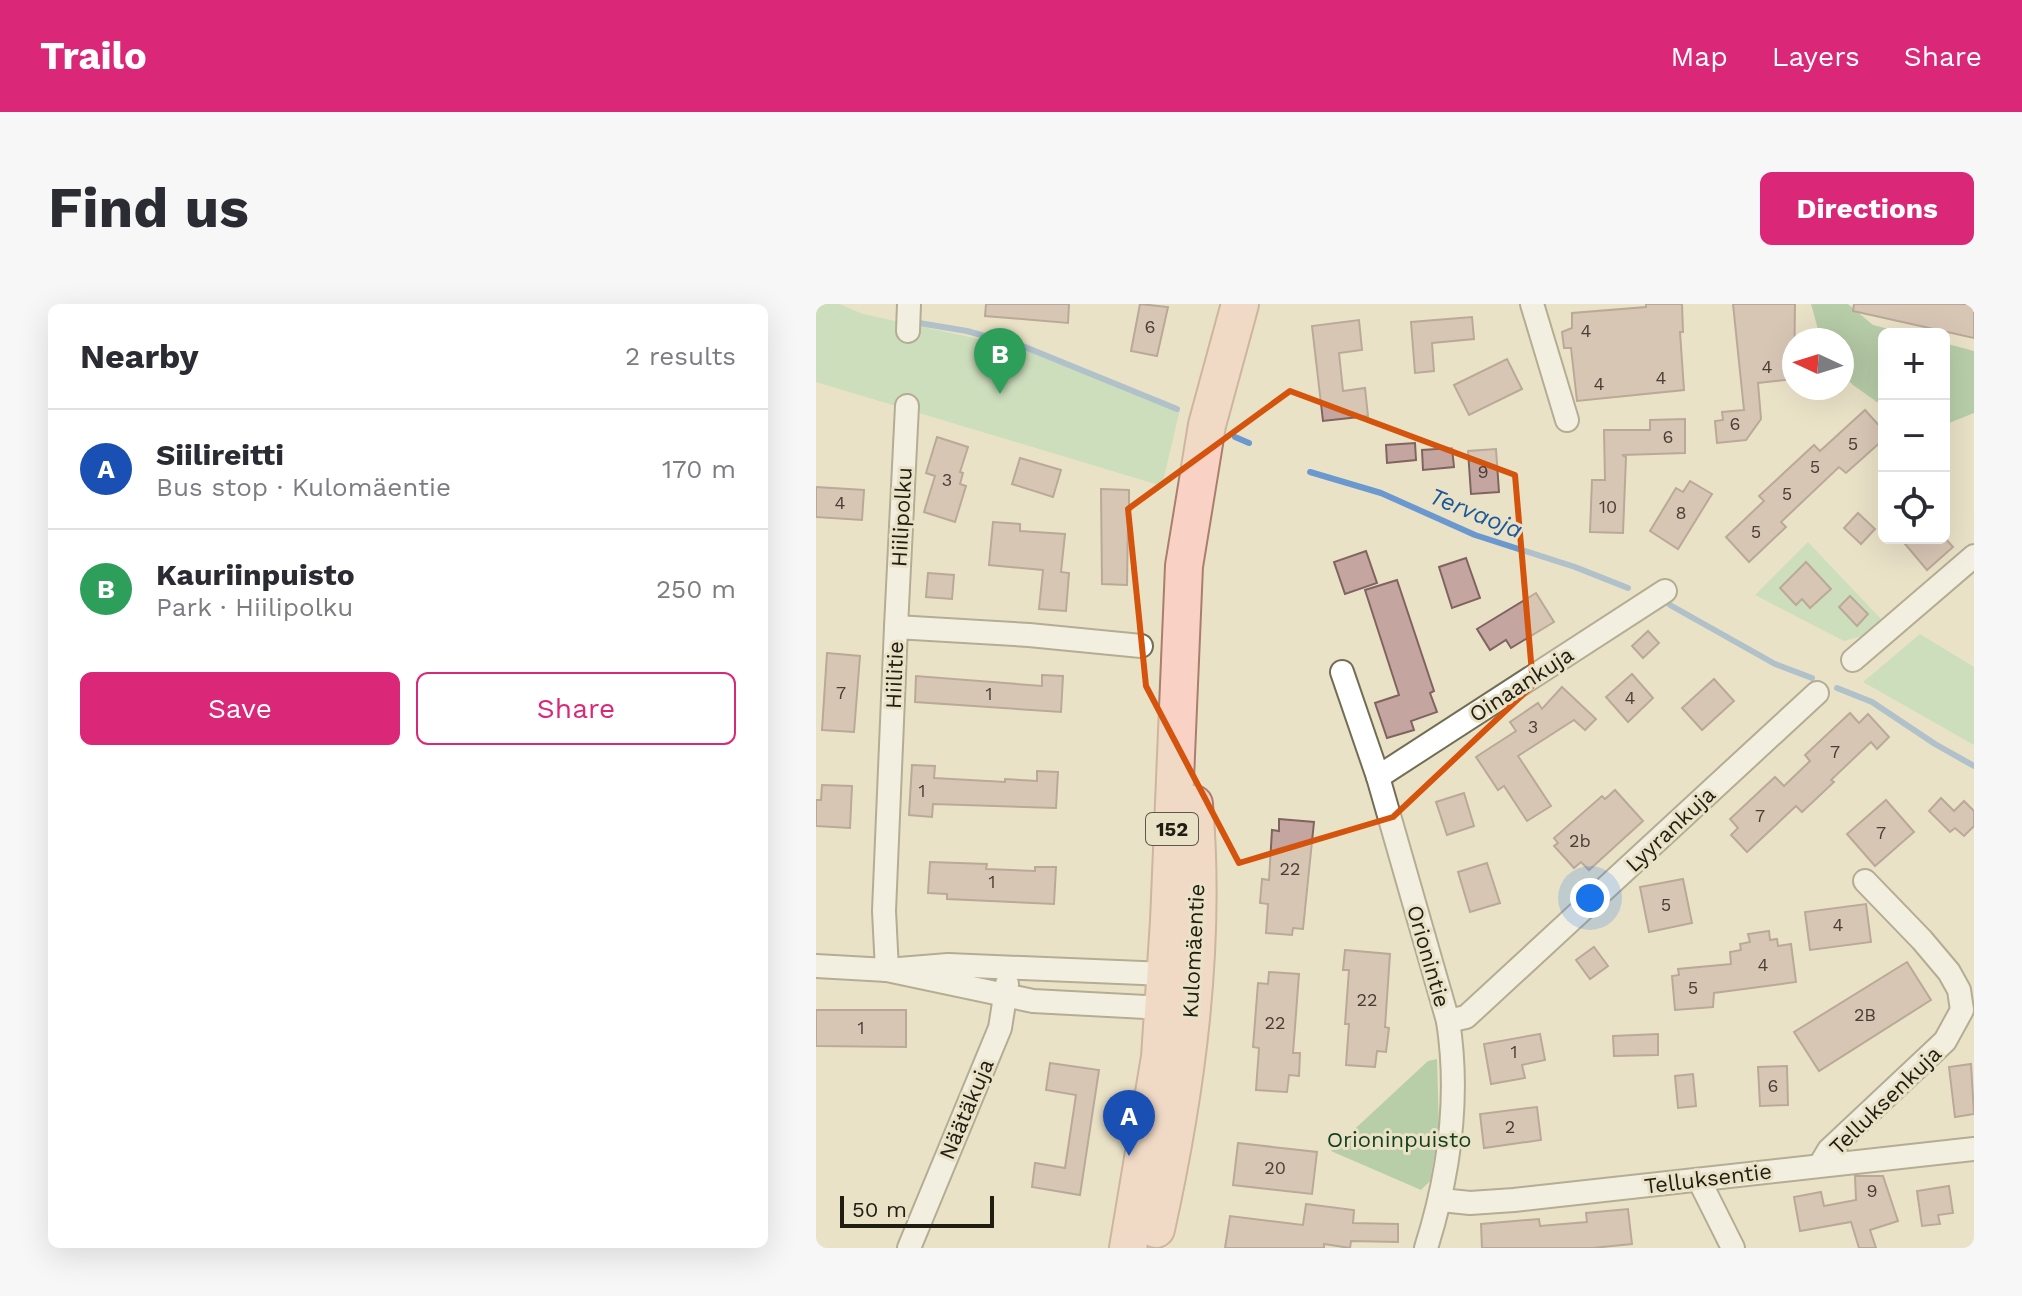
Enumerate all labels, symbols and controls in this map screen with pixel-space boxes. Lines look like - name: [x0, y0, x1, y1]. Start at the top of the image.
- text: Trailo: [40, 34, 147, 78]
- text: Map: [1671, 40, 1728, 73]
- text: Layers: [1772, 40, 1860, 73]
- text: Share: [1904, 40, 1982, 73]
- button: Directions: [1760, 172, 1974, 245]
- text: Find us: [48, 175, 249, 241]
- house number: 6: [1145, 316, 1155, 337]
- house number: 4: [1581, 320, 1592, 341]
- pin: B: [974, 328, 1026, 394]
- north arrow: [1782, 328, 1854, 400]
- map controls: [1878, 328, 1950, 544]
- button: +: [1878, 328, 1950, 400]
- text: Nearby: [80, 336, 199, 376]
- text: 2 results: [625, 341, 736, 371]
- house number: 4: [1762, 356, 1773, 377]
- house number: 4: [1656, 367, 1667, 388]
- house number: 4: [1594, 373, 1605, 394]
- button: −: [1878, 400, 1950, 472]
- house number: 6: [1730, 413, 1740, 434]
- house number: 6: [1663, 426, 1673, 447]
- house number: 5: [1848, 433, 1858, 454]
- text: Siilireitti: [156, 437, 284, 472]
- text: A: [97, 454, 115, 484]
- text: 170 m: [662, 454, 736, 484]
- house number: 5: [1810, 456, 1820, 477]
- house number: 9: [1477, 461, 1489, 482]
- street label: Hiilipolku: [886, 466, 917, 568]
- house number: 3: [942, 469, 952, 490]
- text: Bus stop · Kulomäentie: [156, 472, 451, 502]
- button: locate: [1878, 472, 1950, 544]
- water label: Tervaoja: [1426, 482, 1527, 544]
- house number: 5: [1782, 483, 1792, 504]
- house number: 4: [835, 492, 846, 513]
- house number: 10: [1599, 496, 1617, 517]
- house number: 8: [1675, 502, 1687, 523]
- house number: 5: [1751, 521, 1761, 542]
- text: Kauriinpuisto: [156, 557, 355, 592]
- text: B: [97, 574, 115, 604]
- text: 250 m: [656, 574, 736, 604]
- text: Park · Hiilipolku: [156, 592, 353, 622]
- street label: Hiilitie: [881, 641, 908, 710]
- street label: Oinaankuja: [1465, 642, 1578, 727]
- button: Save: [80, 672, 400, 745]
- button: Share: [416, 672, 736, 745]
- house number: 7: [836, 682, 846, 703]
- house number: 1: [985, 683, 993, 704]
- house number: 4: [1625, 687, 1636, 708]
- house number: 3: [1528, 716, 1538, 737]
- house number: 7: [1830, 741, 1840, 762]
- house number: 1: [918, 780, 926, 801]
- street label: Lyyrankuja: [1621, 782, 1720, 877]
- house number: 7: [1755, 805, 1765, 826]
- road number: 152: [1146, 813, 1198, 845]
- house number: 7: [1876, 822, 1886, 843]
- house number: 2b: [1569, 830, 1591, 851]
- house number: 22: [1280, 858, 1301, 879]
- house number: 1: [988, 871, 996, 892]
- your location: [1570, 878, 1610, 918]
- street label: Kulomäentie: [1177, 883, 1210, 1019]
- house number: 5: [1661, 894, 1671, 915]
- street label: Orionintie: [1402, 902, 1455, 1010]
- house number: 4: [1833, 914, 1844, 935]
- house number: 4: [1758, 954, 1769, 975]
- house number: 5: [1688, 977, 1698, 998]
- house number: 22: [1357, 989, 1378, 1010]
- house number: 2B: [1854, 1004, 1876, 1025]
- house number: 22: [1265, 1012, 1286, 1033]
- house number: 1: [857, 1017, 865, 1038]
- house number: 1: [1510, 1041, 1518, 1062]
- street label: Telluksenkuja: [1824, 1041, 1946, 1160]
- street label: Näätäkuja: [934, 1055, 999, 1163]
- house number: 6: [1768, 1075, 1778, 1096]
- pin: A: [1103, 1090, 1155, 1156]
- house number: 2: [1505, 1116, 1515, 1137]
- park label: Orioninpuisto: [1327, 1127, 1471, 1152]
- house number: 20: [1264, 1157, 1286, 1178]
- street label: Telluksentie: [1643, 1158, 1773, 1199]
- house number: 9: [1866, 1180, 1878, 1201]
- scale bar: [840, 1192, 994, 1228]
- text: 50 m: [852, 1197, 907, 1222]

